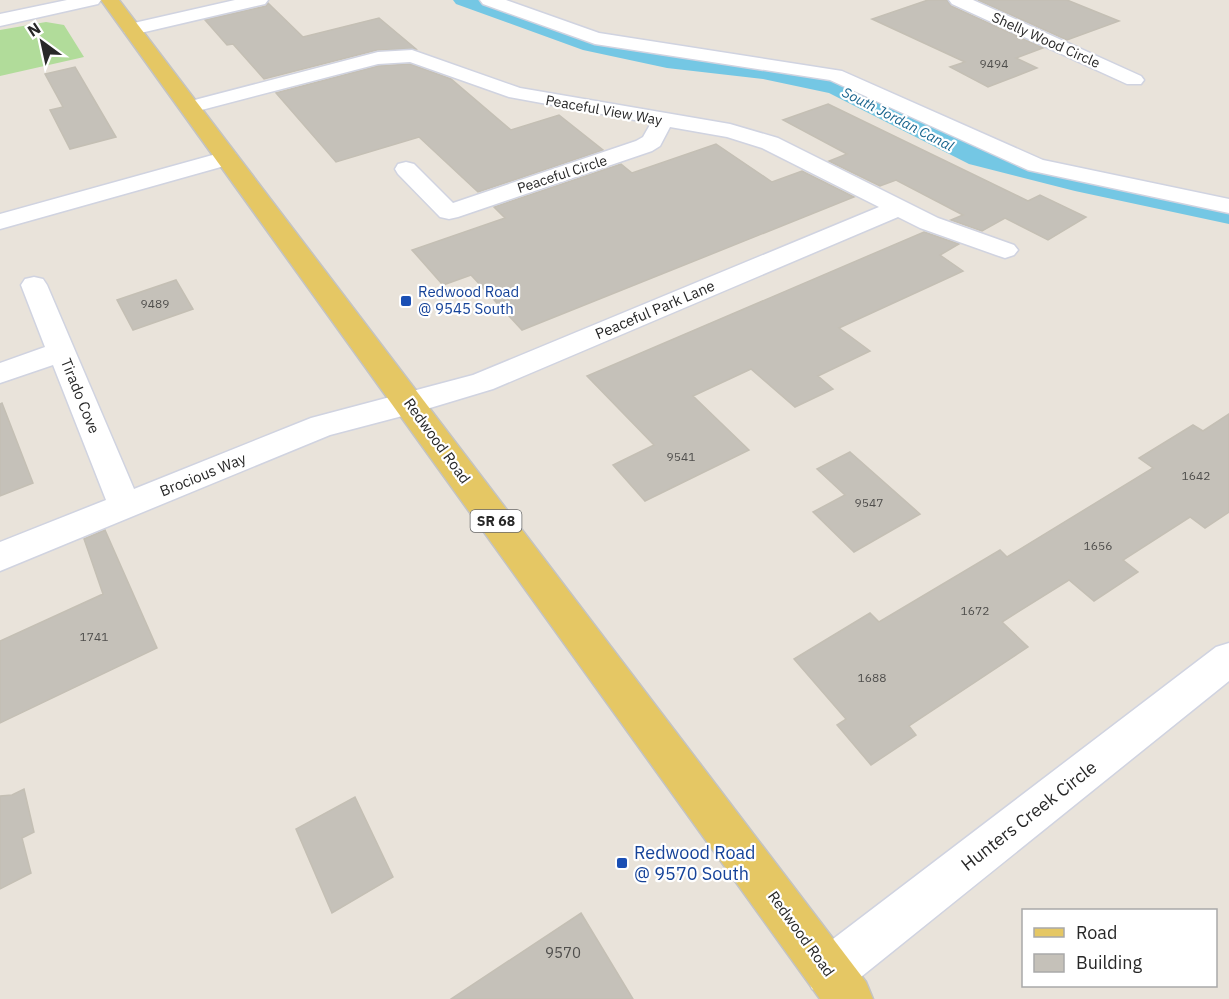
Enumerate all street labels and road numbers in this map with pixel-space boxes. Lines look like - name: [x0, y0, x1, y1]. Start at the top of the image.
- street label: Shelly Wood Circle: [989, 8, 1103, 72]
- street label: Peaceful View Way: [544, 91, 664, 129]
- street label: Peaceful Circle: [515, 151, 609, 197]
- street label: Peaceful Park Lane: [592, 276, 717, 343]
- street label: Tirado Cove: [57, 355, 104, 436]
- street label: Redwood Road: [400, 394, 475, 487]
- street label: Brocious Way: [157, 448, 249, 500]
- road number: SR 68: [470, 510, 522, 532]
- street label: Hunters Creek Circle: [956, 755, 1101, 876]
- street label: Redwood Road: [764, 887, 839, 980]

